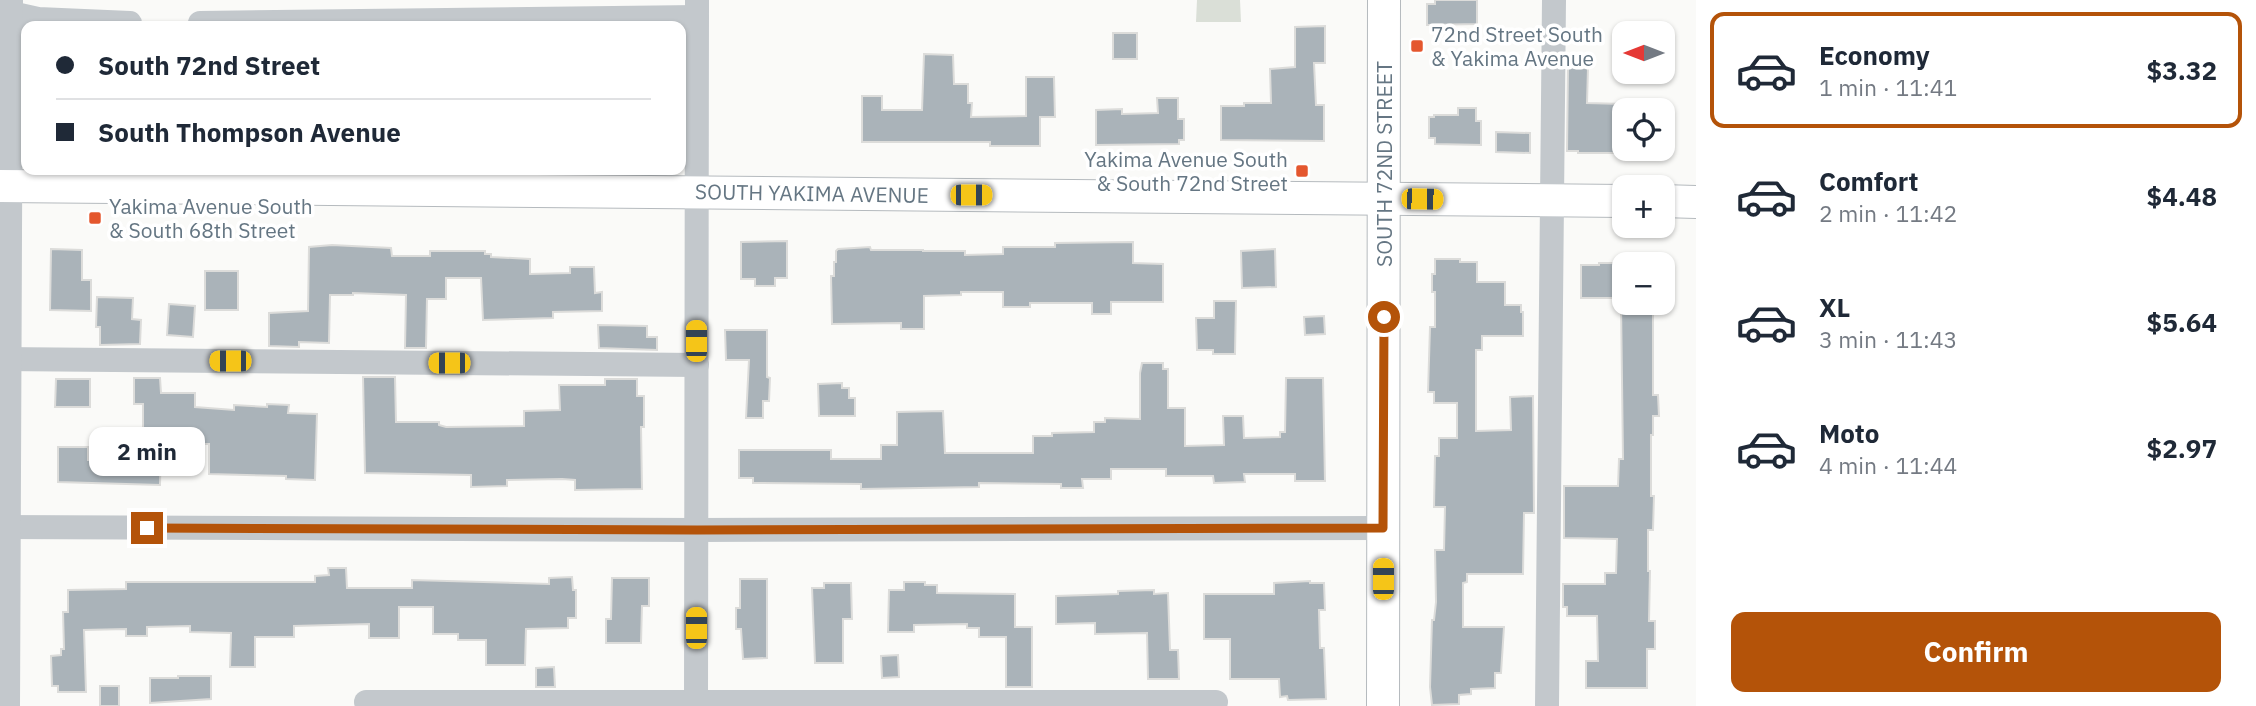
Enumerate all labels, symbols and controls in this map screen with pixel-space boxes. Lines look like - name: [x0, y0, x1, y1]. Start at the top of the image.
- place label: 72nd Street South & Yakima Avenue: [1431, 20, 1603, 72]
- north arrow: [1612, 21, 1675, 84]
- map controls: [1612, 21, 1675, 315]
- marker: 72nd Street South & Yakima Avenue: [1409, 38, 1425, 54]
- text: Economy: [1819, 38, 1930, 72]
- icon: car: [1735, 39, 1798, 102]
- text: South 72nd Street: [98, 48, 320, 82]
- text: $3.32: [2147, 53, 2217, 87]
- street label: SOUTH 72ND STREET: [1370, 61, 1398, 267]
- text: 1 min · 11:41: [1819, 72, 1957, 102]
- button: locate: [1612, 98, 1675, 161]
- text: South Thompson Avenue: [98, 115, 401, 149]
- place label: Yakima Avenue South & South 72nd Street: [1084, 145, 1288, 197]
- marker: Yakima Avenue South & South 72nd Street: [1294, 163, 1310, 179]
- text: Comfort: [1819, 164, 1918, 198]
- icon: car: [1735, 165, 1798, 228]
- button: +: [1612, 175, 1675, 238]
- street label: SOUTH YAKIMA AVENUE: [695, 177, 929, 209]
- text: $4.48: [2147, 179, 2217, 213]
- car: [951, 185, 993, 206]
- car: [1401, 188, 1444, 210]
- place label: Yakima Avenue South & South 68th Street: [109, 192, 313, 244]
- text: 2 min · 11:42: [1819, 198, 1957, 228]
- marker: Yakima Avenue South & South 68th Street: [87, 210, 103, 226]
- button: −: [1612, 252, 1675, 315]
- text: XL: [1819, 290, 1850, 324]
- icon: car: [1735, 291, 1798, 354]
- route start: [1368, 301, 1400, 333]
- text: $5.64: [2147, 305, 2217, 339]
- car: [686, 320, 707, 362]
- text: 3 min · 11:43: [1819, 324, 1957, 354]
- car: [210, 351, 252, 372]
- car: [429, 353, 471, 374]
- text: Moto: [1819, 416, 1879, 450]
- icon: car: [1735, 417, 1798, 480]
- callout: 2 min: [89, 426, 205, 476]
- text: $2.97: [2147, 431, 2217, 465]
- text: 2 min: [117, 436, 177, 466]
- text: 4 min · 11:44: [1819, 450, 1957, 480]
- route end: [131, 512, 163, 544]
- car: [1373, 558, 1394, 600]
- car: [686, 607, 707, 649]
- button: Confirm: [1731, 612, 2221, 692]

